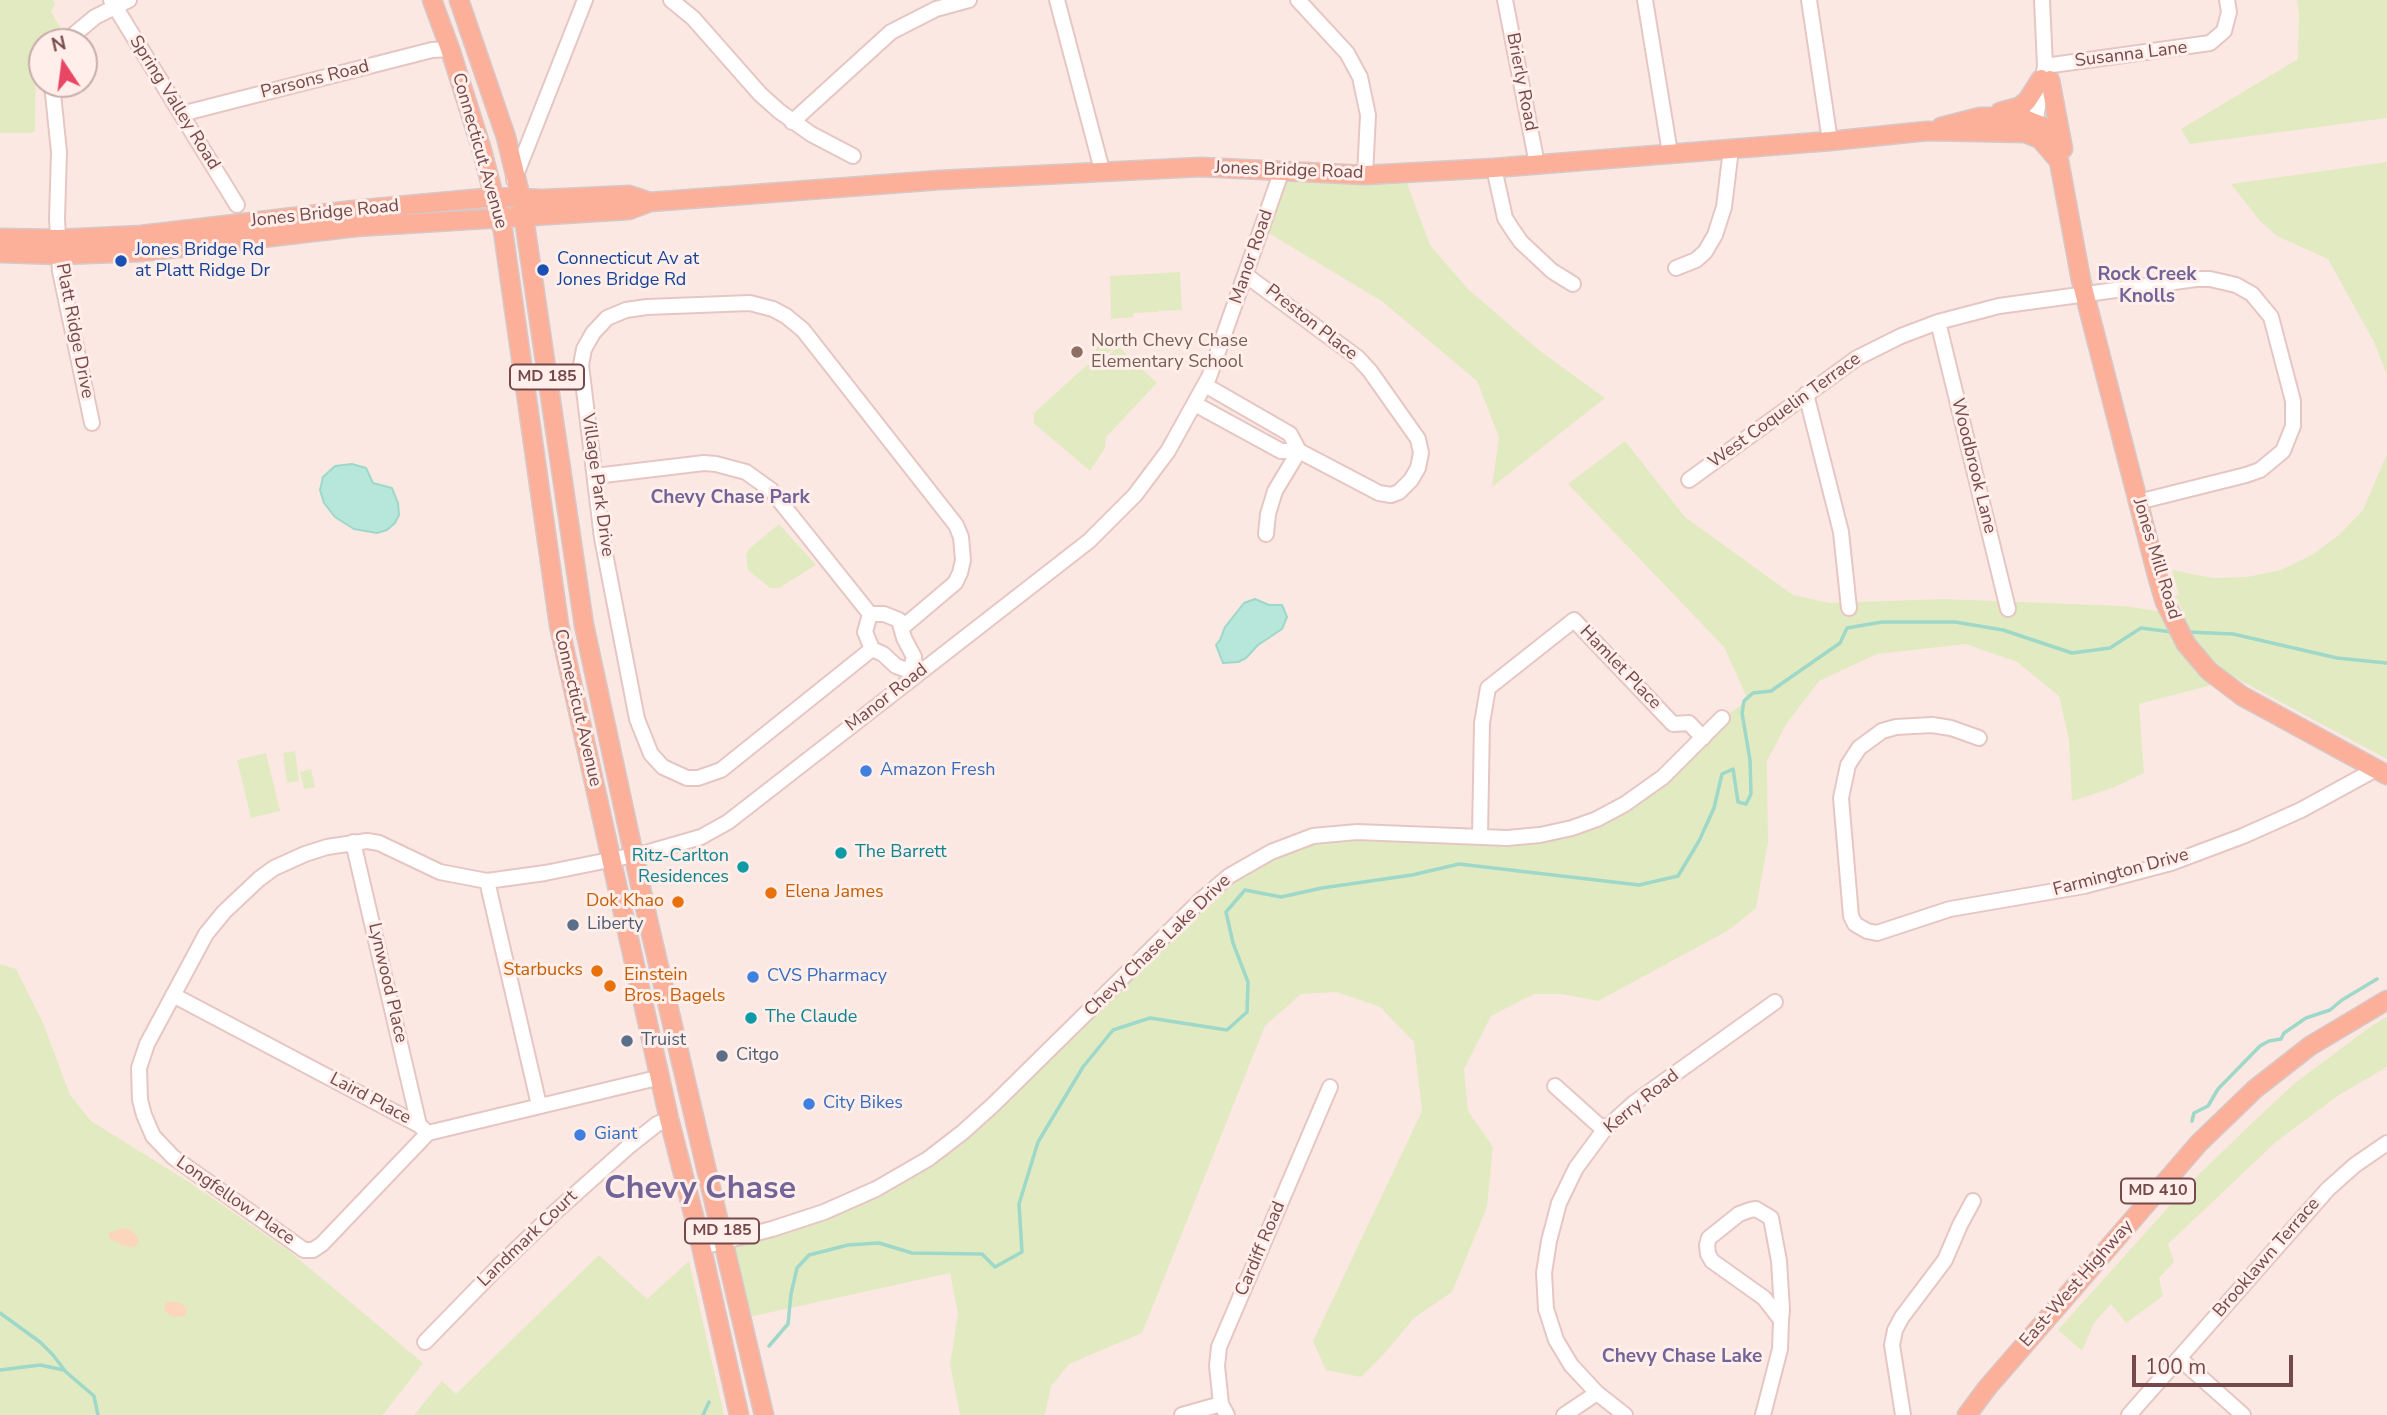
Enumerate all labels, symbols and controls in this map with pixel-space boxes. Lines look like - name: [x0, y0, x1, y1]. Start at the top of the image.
- north arrow: [28, 28, 98, 98]
- text: N: [49, 30, 69, 59]
- street label: Brierly Road: [1501, 31, 1541, 133]
- street label: Spring Valley Road: [124, 32, 224, 174]
- street label: Susanna Lane: [2074, 37, 2188, 73]
- street label: Parsons Road: [259, 56, 371, 104]
- street label: Connecticut Avenue: [446, 71, 512, 231]
- street label: Jones Bridge Road: [1214, 158, 1364, 184]
- street label: Jones Bridge Road: [250, 195, 400, 233]
- street label: Manor Road: [1226, 207, 1278, 307]
- place label: Jones Bridge Rd at Platt Ridge Dr: [135, 240, 270, 282]
- place label: Connecticut Av at Jones Bridge Rd: [557, 249, 699, 292]
- marker: Jones Bridge Rd at Platt Ridge Dr: [113, 253, 129, 269]
- street label: Platt Ridge Drive: [50, 262, 98, 400]
- marker: Connecticut Av at Jones Bridge Rd: [535, 262, 551, 278]
- district label: Rock Creek Knolls: [2098, 264, 2196, 308]
- street label: Preston Place: [1261, 280, 1361, 366]
- place label: North Chevy Chase Elementary School: [1091, 331, 1248, 374]
- marker: North Chevy Chase Elementary School: [1069, 344, 1085, 360]
- street label: West Coquelin Terrace: [1705, 348, 1865, 474]
- road number: MD 185: [510, 364, 584, 390]
- street label: Woodbrook Lane: [1946, 396, 2000, 536]
- street label: Village Park Drive: [576, 412, 618, 558]
- district label: Chevy Chase Park: [650, 487, 810, 509]
- street label: Jones Mill Road: [2127, 496, 2185, 622]
- street label: Hamlet Place: [1575, 622, 1665, 714]
- street label: Connecticut Avenue: [548, 627, 606, 789]
- street label: Manor Road: [842, 659, 932, 737]
- place label: Amazon Fresh: [880, 760, 996, 782]
- marker: Amazon Fresh: [858, 763, 874, 779]
- place label: The Barrett: [855, 842, 947, 864]
- marker: The Barrett: [833, 845, 849, 861]
- street label: Farmington Drive: [2051, 845, 2191, 901]
- place label: Ritz-Carlton Residences: [632, 846, 729, 888]
- marker: Ritz-Carlton Residences: [735, 859, 751, 875]
- street label: Chevy Chase Lake Drive: [1080, 871, 1236, 1021]
- place label: Elena James: [785, 882, 884, 904]
- marker: Elena James: [763, 885, 779, 901]
- place label: Dok Khao: [586, 891, 664, 913]
- marker: Dok Khao: [670, 894, 686, 910]
- place label: Liberty: [587, 914, 644, 936]
- marker: Liberty: [565, 917, 581, 933]
- street label: Lynwood Place: [363, 921, 411, 1045]
- place label: Starbucks: [503, 960, 583, 982]
- marker: Starbucks: [589, 963, 605, 979]
- place label: Einstein Bros. Bagels: [624, 965, 726, 1007]
- place label: CVS Pharmacy: [767, 966, 887, 988]
- marker: CVS Pharmacy: [745, 969, 761, 985]
- marker: Einstein Bros. Bagels: [602, 978, 618, 994]
- place label: The Claude: [765, 1007, 857, 1029]
- marker: The Claude: [743, 1010, 759, 1026]
- place label: Truist: [641, 1030, 686, 1052]
- marker: Truist: [619, 1033, 635, 1049]
- place label: Citgo: [736, 1045, 779, 1067]
- marker: Citgo: [714, 1048, 730, 1064]
- street label: Kerry Road: [1600, 1065, 1684, 1139]
- street label: Laird Place: [326, 1069, 414, 1129]
- place label: City Bikes: [823, 1093, 903, 1115]
- marker: City Bikes: [801, 1096, 817, 1112]
- place label: Giant: [594, 1124, 637, 1146]
- marker: Giant: [572, 1127, 588, 1143]
- street label: Longfellow Place: [171, 1152, 299, 1250]
- district label: Chevy Chase: [604, 1171, 796, 1209]
- road number: MD 410: [2121, 1178, 2195, 1204]
- street label: Landmark Court: [474, 1186, 582, 1292]
- street label: Brooklawn Terrace: [2209, 1194, 2325, 1322]
- street label: Cardiff Road: [1231, 1198, 1291, 1300]
- street label: East-West Highway: [2016, 1216, 2138, 1352]
- road number: MD 185: [685, 1218, 759, 1244]
- scale bar: [2135, 1342, 2296, 1386]
- district label: Chevy Chase Lake: [1602, 1346, 1762, 1368]
- text: 100 m: [2145, 1353, 2206, 1381]

